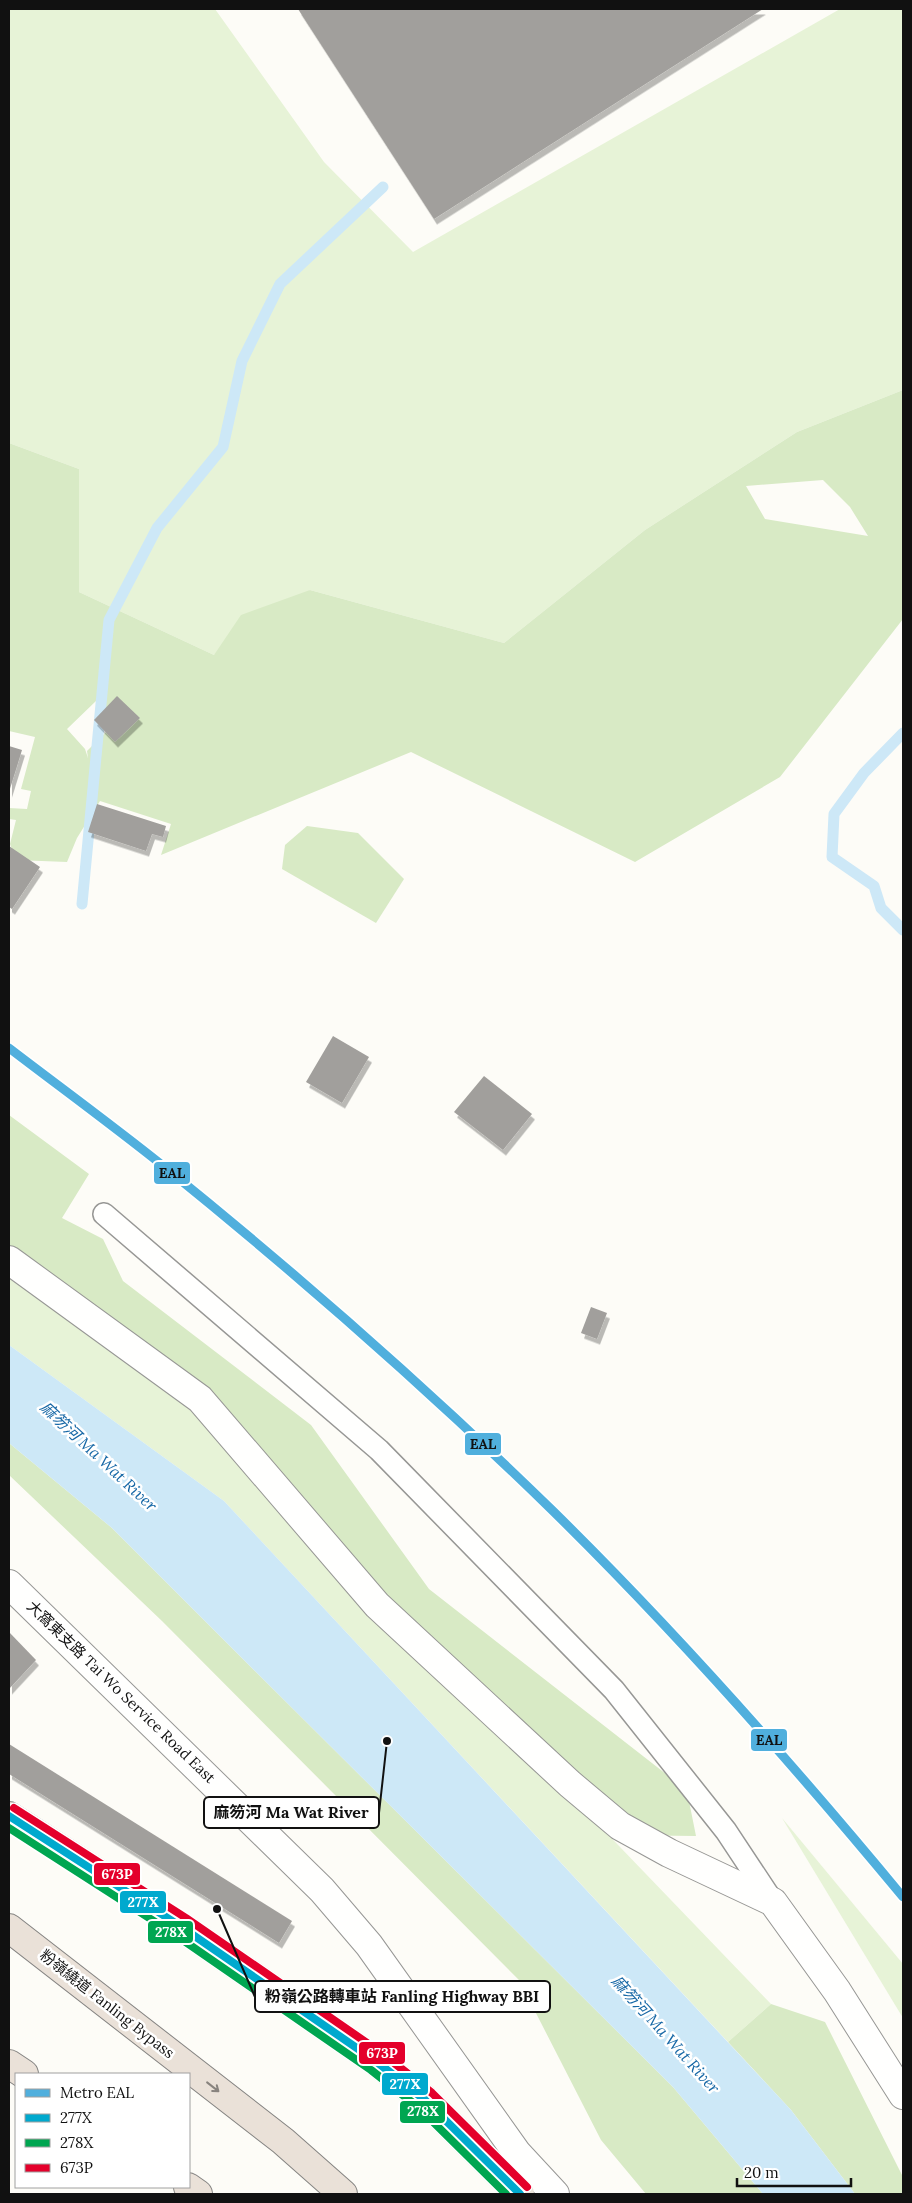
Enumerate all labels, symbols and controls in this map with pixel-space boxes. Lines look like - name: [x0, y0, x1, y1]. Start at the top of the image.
- line badge: EAL: [153, 1161, 191, 1185]
- text: EAL: [159, 1164, 186, 1182]
- water label: 麻笏河 Ma Wat River: [37, 1397, 162, 1516]
- line badge: EAL: [464, 1432, 502, 1456]
- text: EAL: [470, 1435, 497, 1453]
- street label: 大窩東支路 Tai Wo Service Road East: [23, 1596, 220, 1787]
- line badge: EAL: [750, 1728, 788, 1752]
- text: EAL: [756, 1731, 783, 1749]
- callout: 麻笏河 Ma Wat River: [204, 1797, 379, 1828]
- text: 麻笏河 Ma Wat River: [213, 1802, 369, 1822]
- line badge: 673P: [93, 1862, 141, 1886]
- text: 673P: [101, 1865, 133, 1883]
- line badge: 277X: [119, 1890, 167, 1914]
- text: 277X: [128, 1893, 159, 1911]
- line badge: 278X: [147, 1920, 194, 1944]
- text: 278X: [155, 1923, 187, 1941]
- street label: 粉嶺繞道 Fanling Bypass: [36, 1945, 178, 2062]
- water label: 麻笏河 Ma Wat River: [608, 1971, 725, 2098]
- callout: 粉嶺公路轉車站 Fanling Highway BBI: [255, 1981, 550, 2012]
- text: 粉嶺公路轉車站 Fanling Highway BBI: [265, 1986, 539, 2006]
- line badge: 673P: [358, 2041, 406, 2065]
- text: 673P: [366, 2044, 398, 2062]
- line badge: 277X: [381, 2072, 429, 2096]
- legend: [15, 2073, 190, 2188]
- text: 277X: [390, 2075, 421, 2093]
- one-way arrow: [206, 2081, 219, 2092]
- text: Metro EAL: [60, 2083, 134, 2102]
- line badge: 278X: [399, 2100, 446, 2124]
- text: 278X: [407, 2102, 439, 2120]
- text: 277X: [60, 2108, 92, 2127]
- text: 278X: [60, 2133, 93, 2152]
- scale bar: [737, 2156, 851, 2188]
- text: 673P: [60, 2158, 93, 2177]
- text: 20 m: [744, 2163, 779, 2182]

